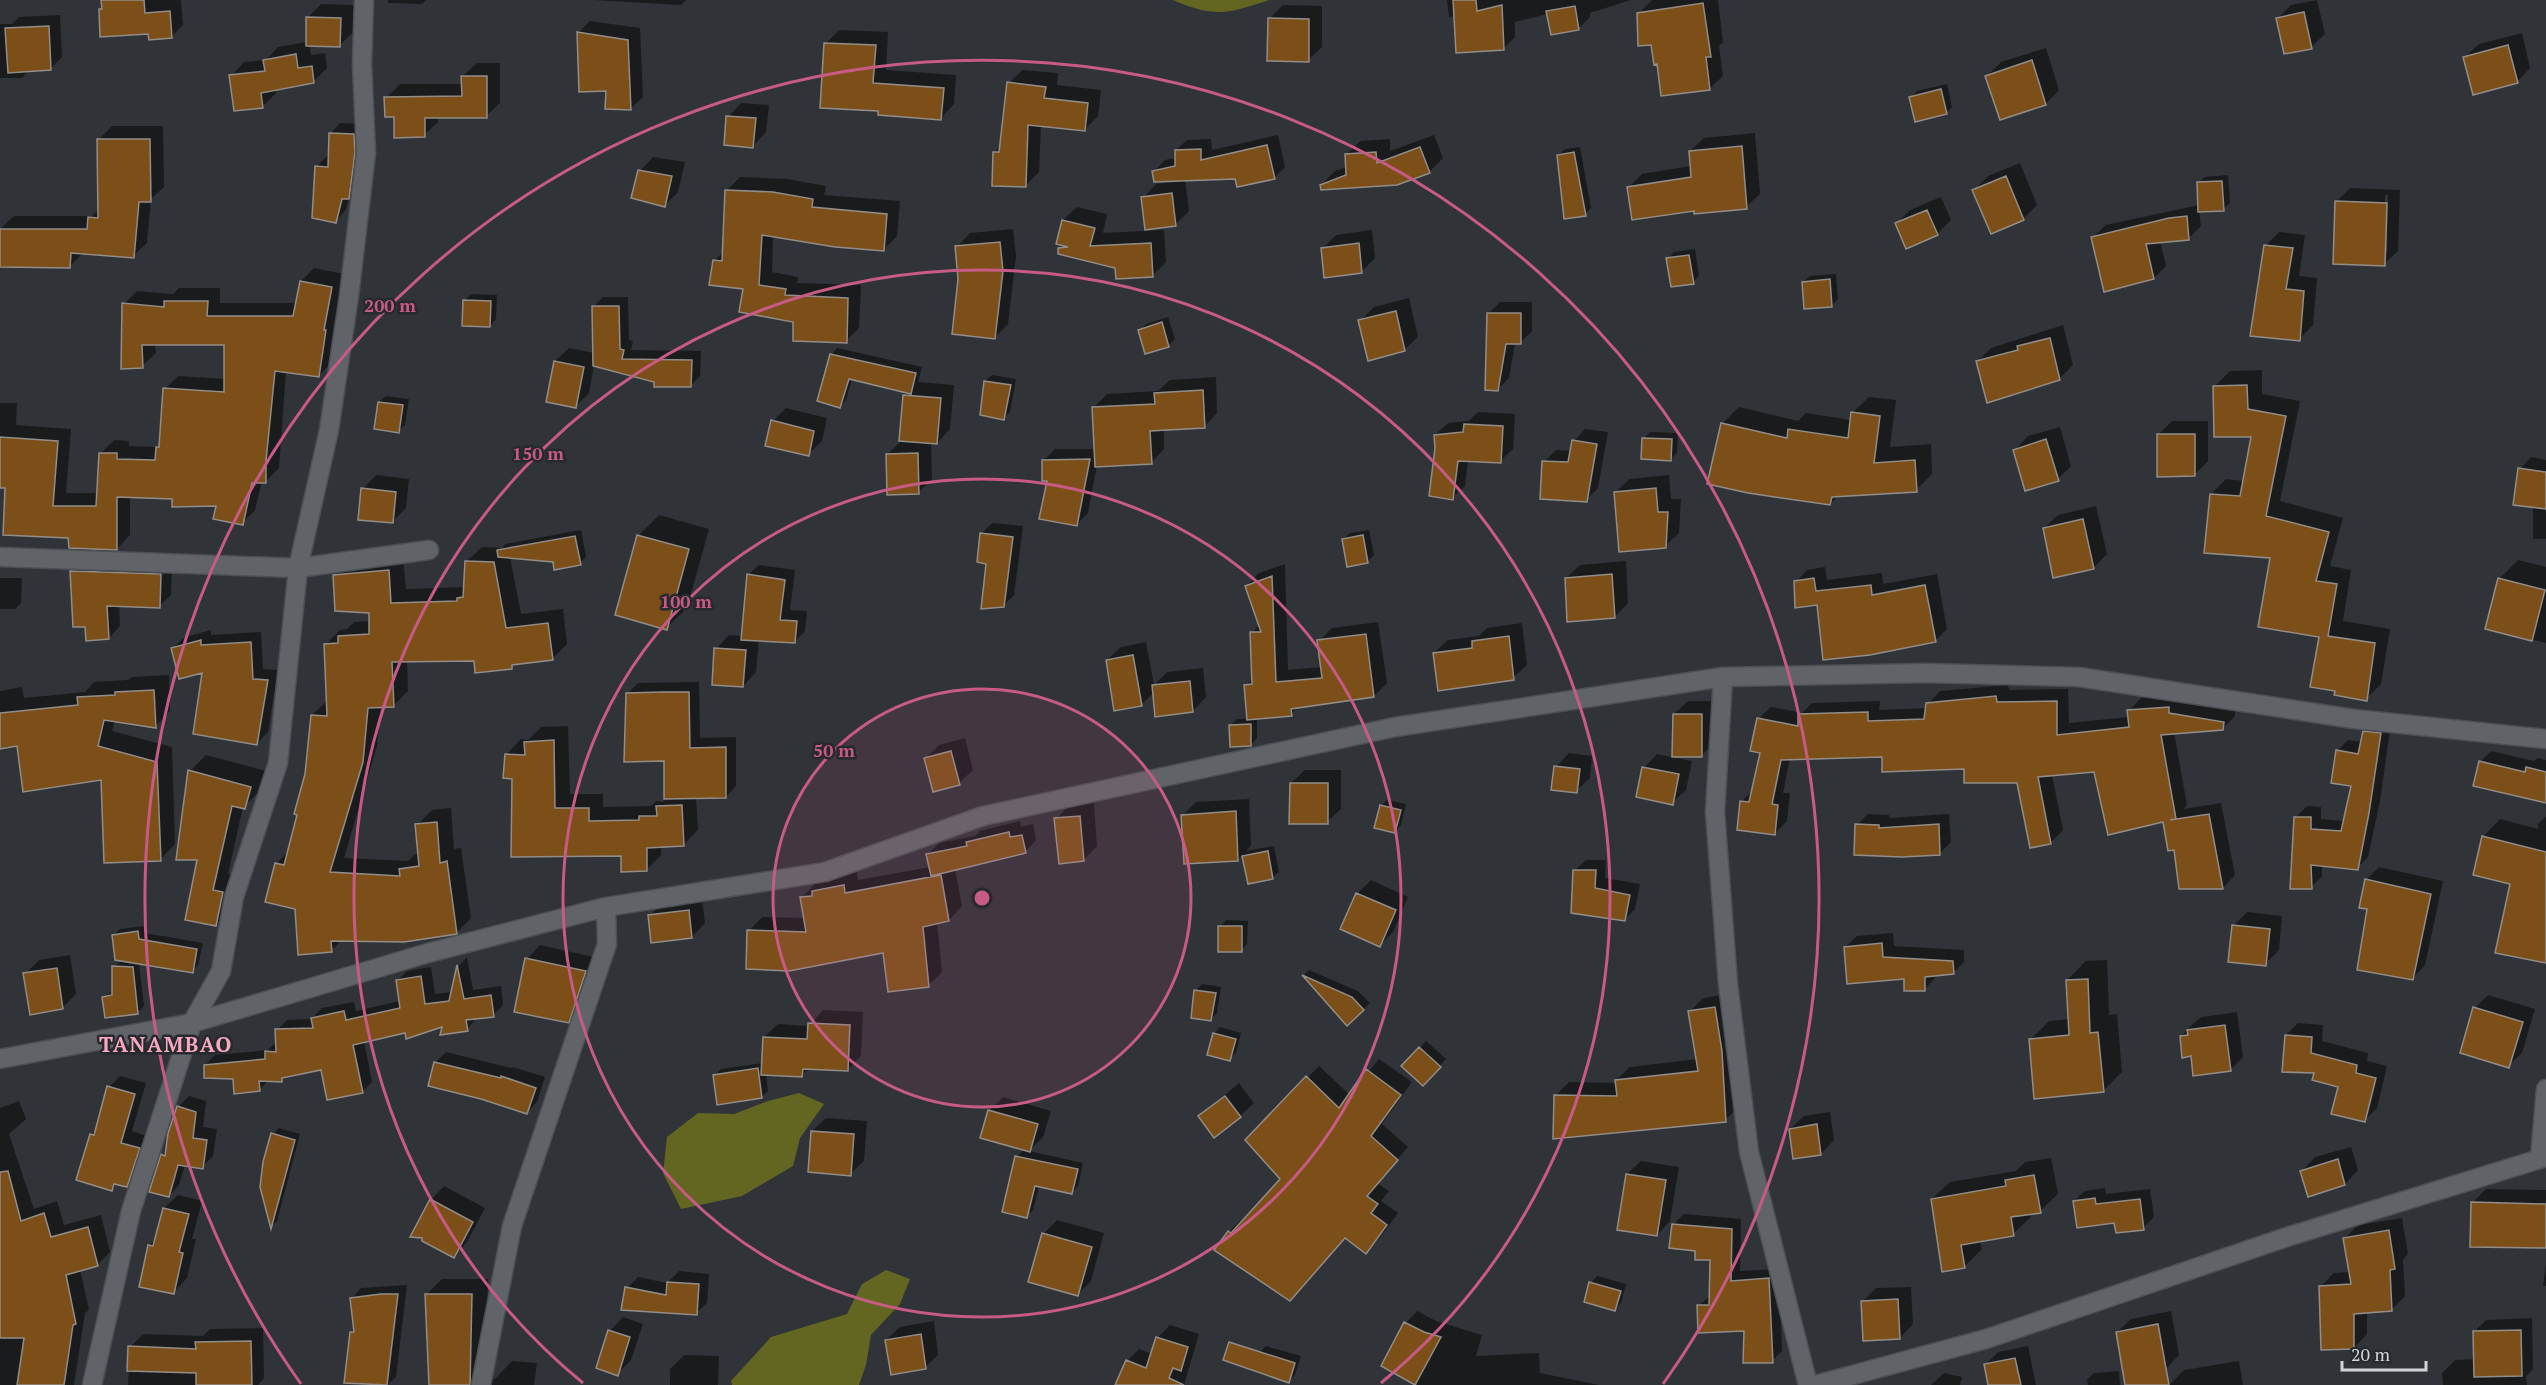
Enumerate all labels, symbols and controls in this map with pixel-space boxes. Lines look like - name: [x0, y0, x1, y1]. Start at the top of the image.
- text: 200 m: [364, 293, 416, 317]
- text: 150 m: [512, 441, 564, 465]
- text: 100 m: [660, 589, 712, 613]
- text: 50 m: [813, 738, 855, 762]
- centre of rings: [972, 888, 992, 908]
- district label: TANAMBAO: [99, 1030, 233, 1058]
- scale bar: [2342, 1334, 2426, 1372]
- text: 20 m: [2351, 1342, 2391, 1366]

